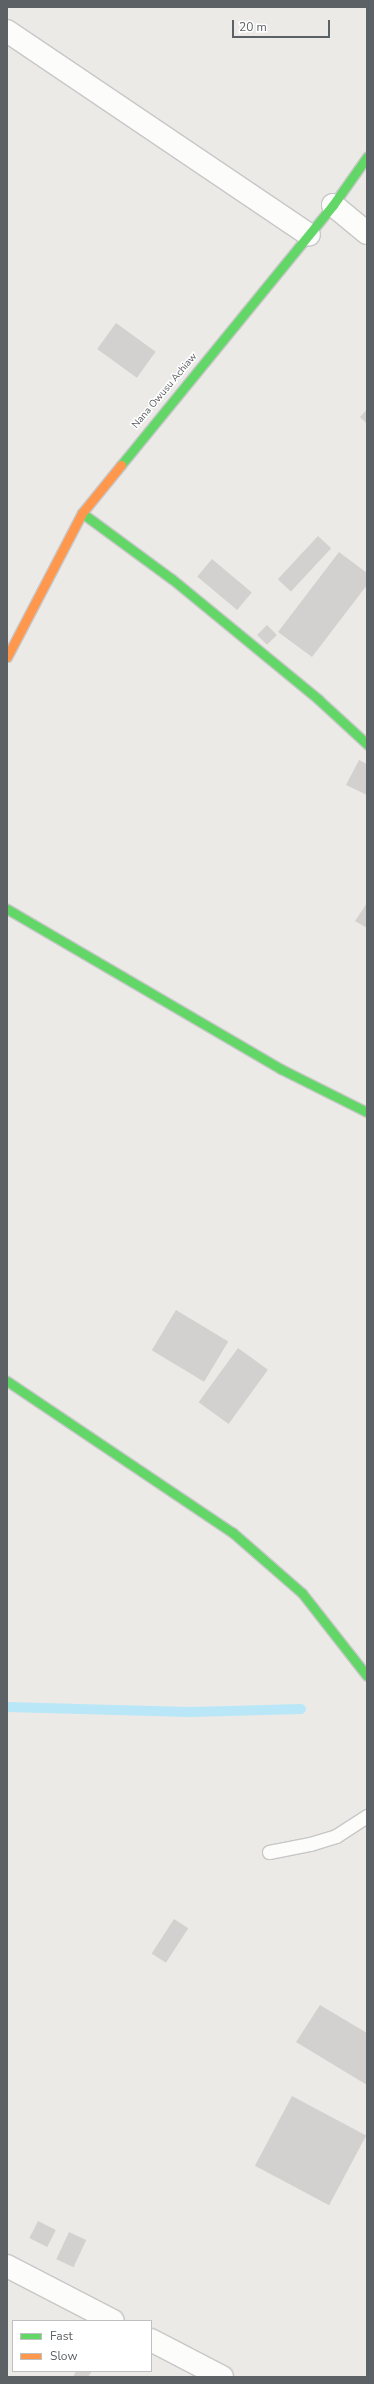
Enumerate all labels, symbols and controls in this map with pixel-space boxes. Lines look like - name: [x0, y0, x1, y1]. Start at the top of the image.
- scale bar: [234, 12, 332, 38]
- text: 20 m: [239, 19, 267, 35]
- street label: Nana Owusu Achiaw: [130, 351, 200, 431]
- legend: [12, 2320, 152, 2372]
- text: Fast: [50, 2328, 73, 2344]
- text: Slow: [50, 2348, 78, 2364]

